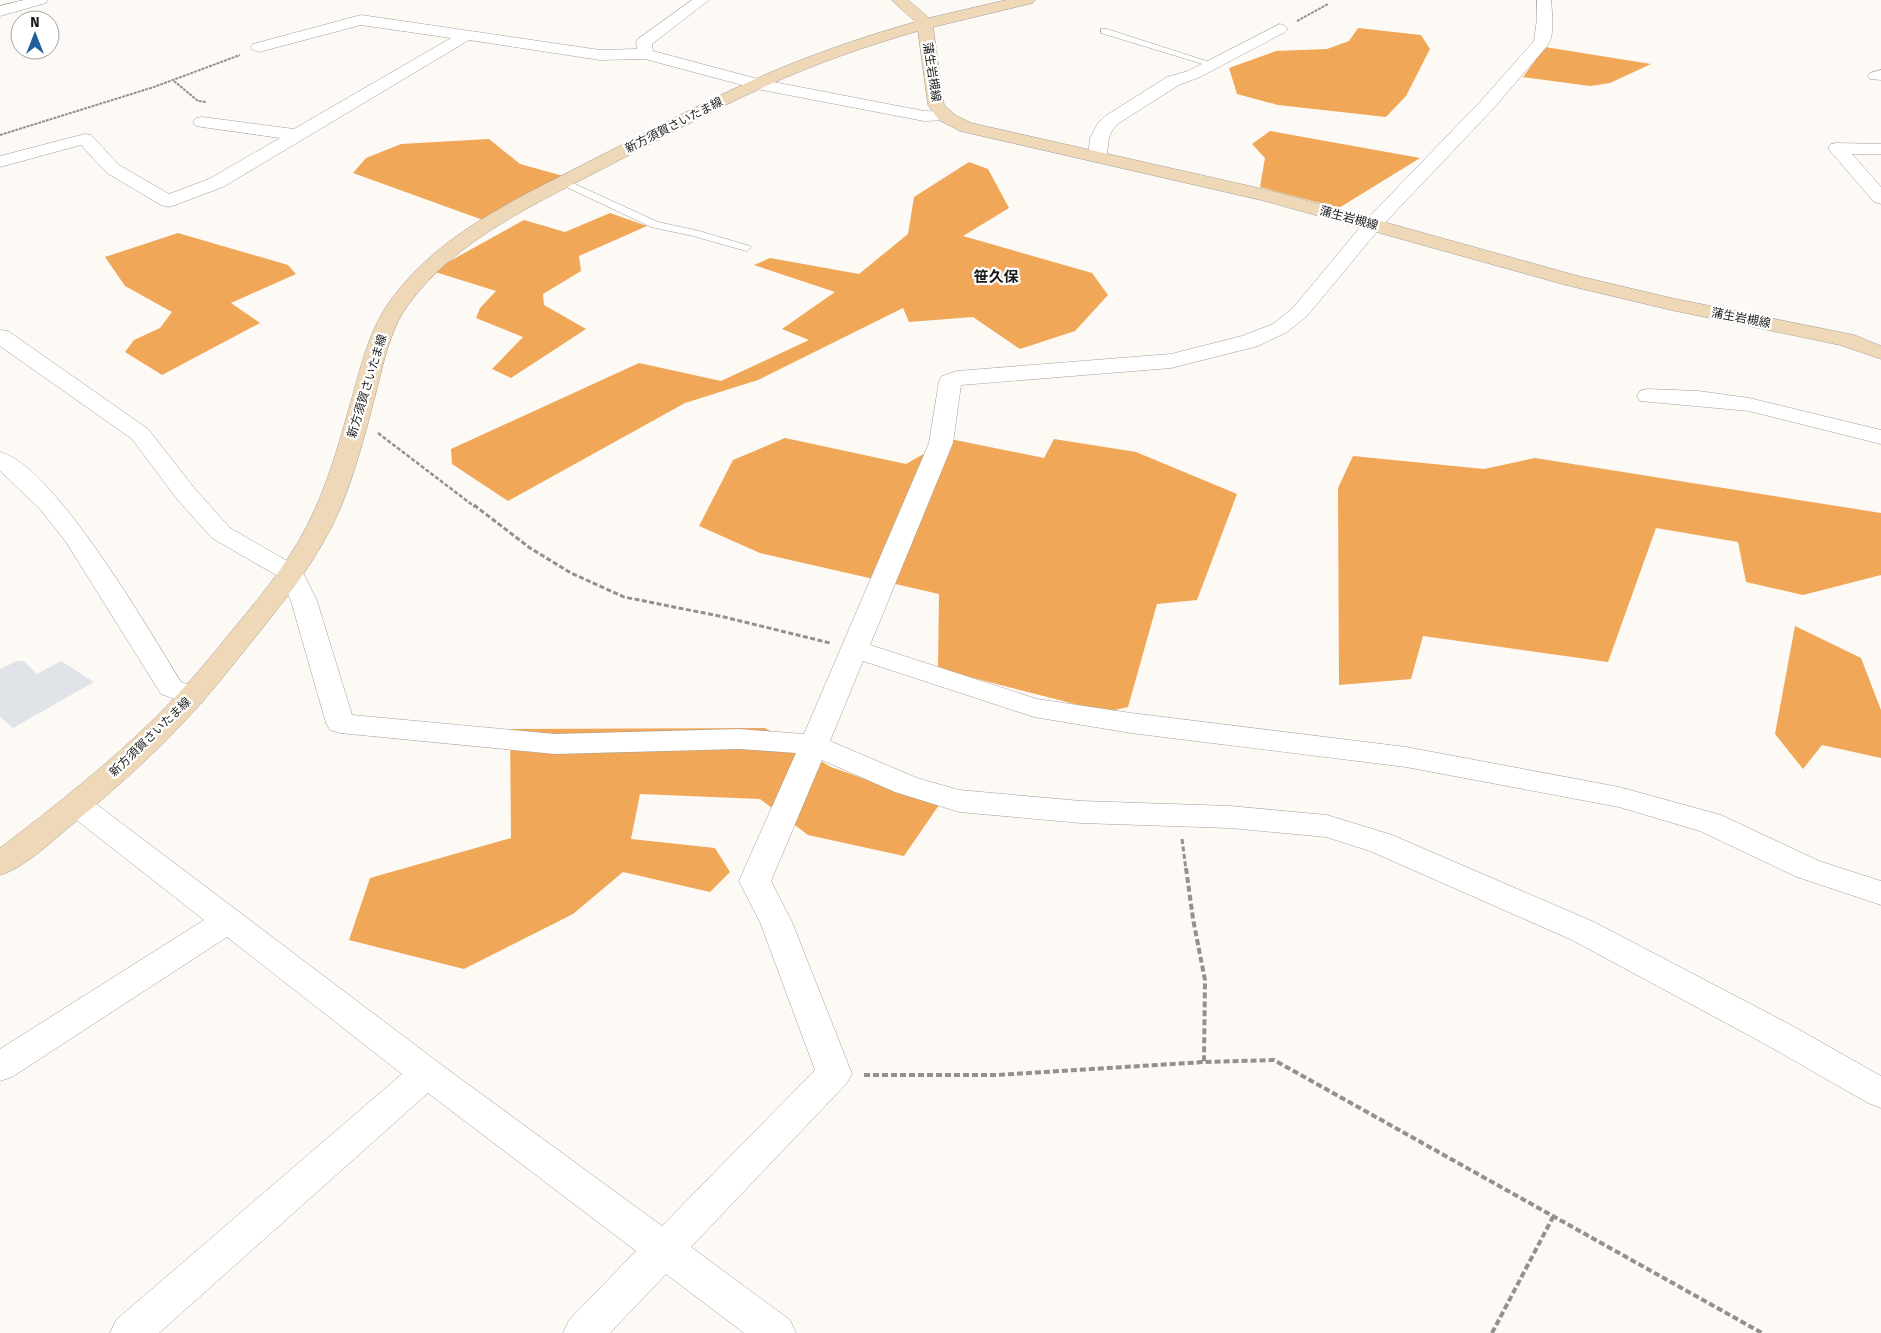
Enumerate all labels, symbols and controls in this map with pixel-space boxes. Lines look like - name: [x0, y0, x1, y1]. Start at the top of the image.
- north arrow: [10, 10, 60, 60]
- text: N: [30, 14, 40, 31]
- street label: 蒲生岩槻線: [920, 41, 944, 103]
- street label: 新方須賀さいたま線: [623, 94, 725, 156]
- street label: 蒲生岩槻線: [1318, 203, 1380, 233]
- district label: 笹久保: [973, 268, 1019, 286]
- street label: 蒲生岩槻線: [1710, 305, 1772, 331]
- street label: 新方須賀さいたま線: [345, 332, 389, 440]
- street label: 新方須賀さいたま線: [106, 695, 194, 779]

